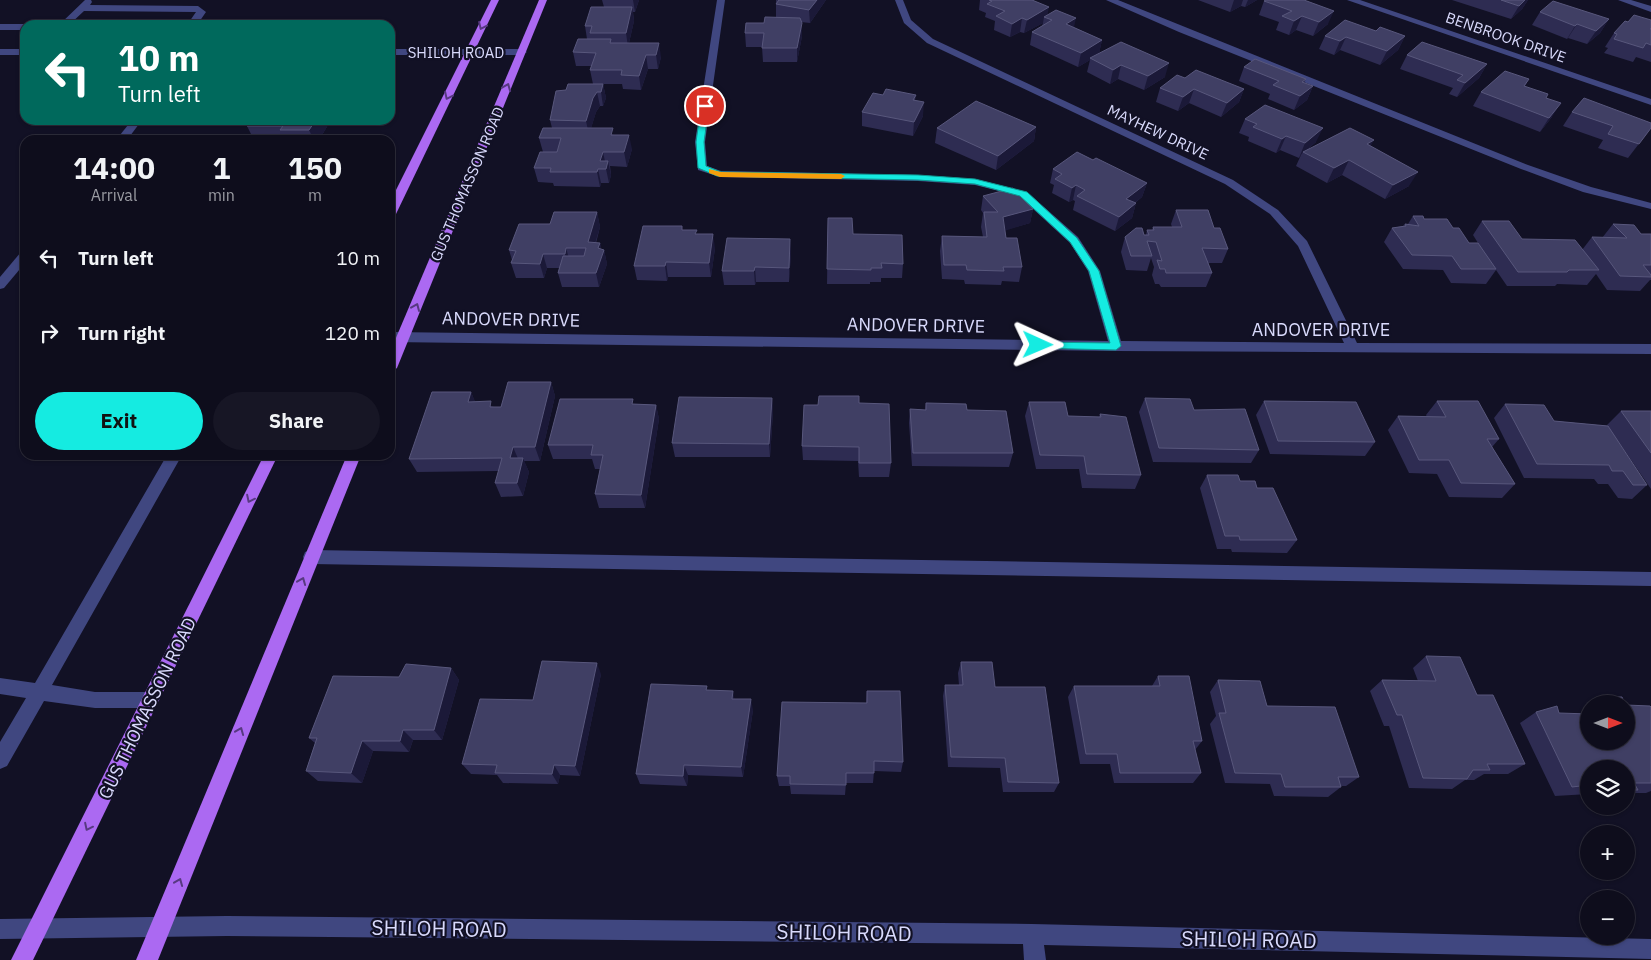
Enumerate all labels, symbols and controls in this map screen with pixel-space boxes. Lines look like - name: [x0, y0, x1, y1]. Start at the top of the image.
- street label: BENBROOK DRIVE: [1443, 7, 1569, 67]
- one-way arrow: [478, 21, 489, 30]
- text: 10 m: [118, 35, 200, 81]
- icon: left: [35, 40, 100, 105]
- street label: SHILOH ROAD: [408, 43, 504, 62]
- text: Turn left: [118, 79, 201, 108]
- one-way arrow: [501, 83, 512, 92]
- pin: [684, 85, 726, 127]
- one-way arrow: [444, 91, 455, 100]
- icon: arrive: [691, 92, 719, 120]
- street label: MAYHEW DRIVE: [1104, 100, 1212, 164]
- street label: GUS THOMASSON ROAD: [426, 104, 508, 264]
- text: 14:00: [73, 148, 155, 187]
- text: 1: [212, 148, 230, 187]
- text: 150: [288, 148, 342, 187]
- text: Arrival: [91, 185, 137, 205]
- text: min: [208, 185, 235, 205]
- text: m: [308, 185, 322, 205]
- icon: left: [35, 244, 63, 272]
- text: Turn left: [78, 246, 154, 270]
- text: 10 m: [336, 246, 380, 270]
- one-way arrow: [409, 303, 420, 312]
- street label: ANDOVER DRIVE: [442, 306, 580, 332]
- street label: ANDOVER DRIVE: [847, 312, 985, 338]
- position arrow: [1011, 318, 1063, 370]
- street label: ANDOVER DRIVE: [1252, 318, 1390, 341]
- icon: right: [35, 319, 63, 347]
- text: Turn right: [78, 321, 165, 345]
- text: 120 m: [325, 321, 380, 345]
- button: Exit: [35, 392, 203, 450]
- button: Share: [213, 392, 380, 450]
- one-way arrow: [246, 494, 256, 503]
- one-way arrow: [295, 577, 306, 586]
- street label: GUS THOMASSON ROAD: [93, 613, 201, 803]
- north arrow: [1580, 695, 1635, 750]
- map controls: [1580, 695, 1635, 945]
- one-way arrow: [234, 727, 245, 736]
- button: layers: [1580, 760, 1635, 815]
- one-way arrow: [84, 822, 94, 831]
- button: +: [1580, 825, 1635, 880]
- one-way arrow: [172, 878, 183, 887]
- button: −: [1580, 890, 1635, 945]
- street label: SHILOH ROAD: [371, 913, 507, 943]
- street label: SHILOH ROAD: [776, 917, 912, 947]
- street label: SHILOH ROAD: [1181, 924, 1317, 954]

